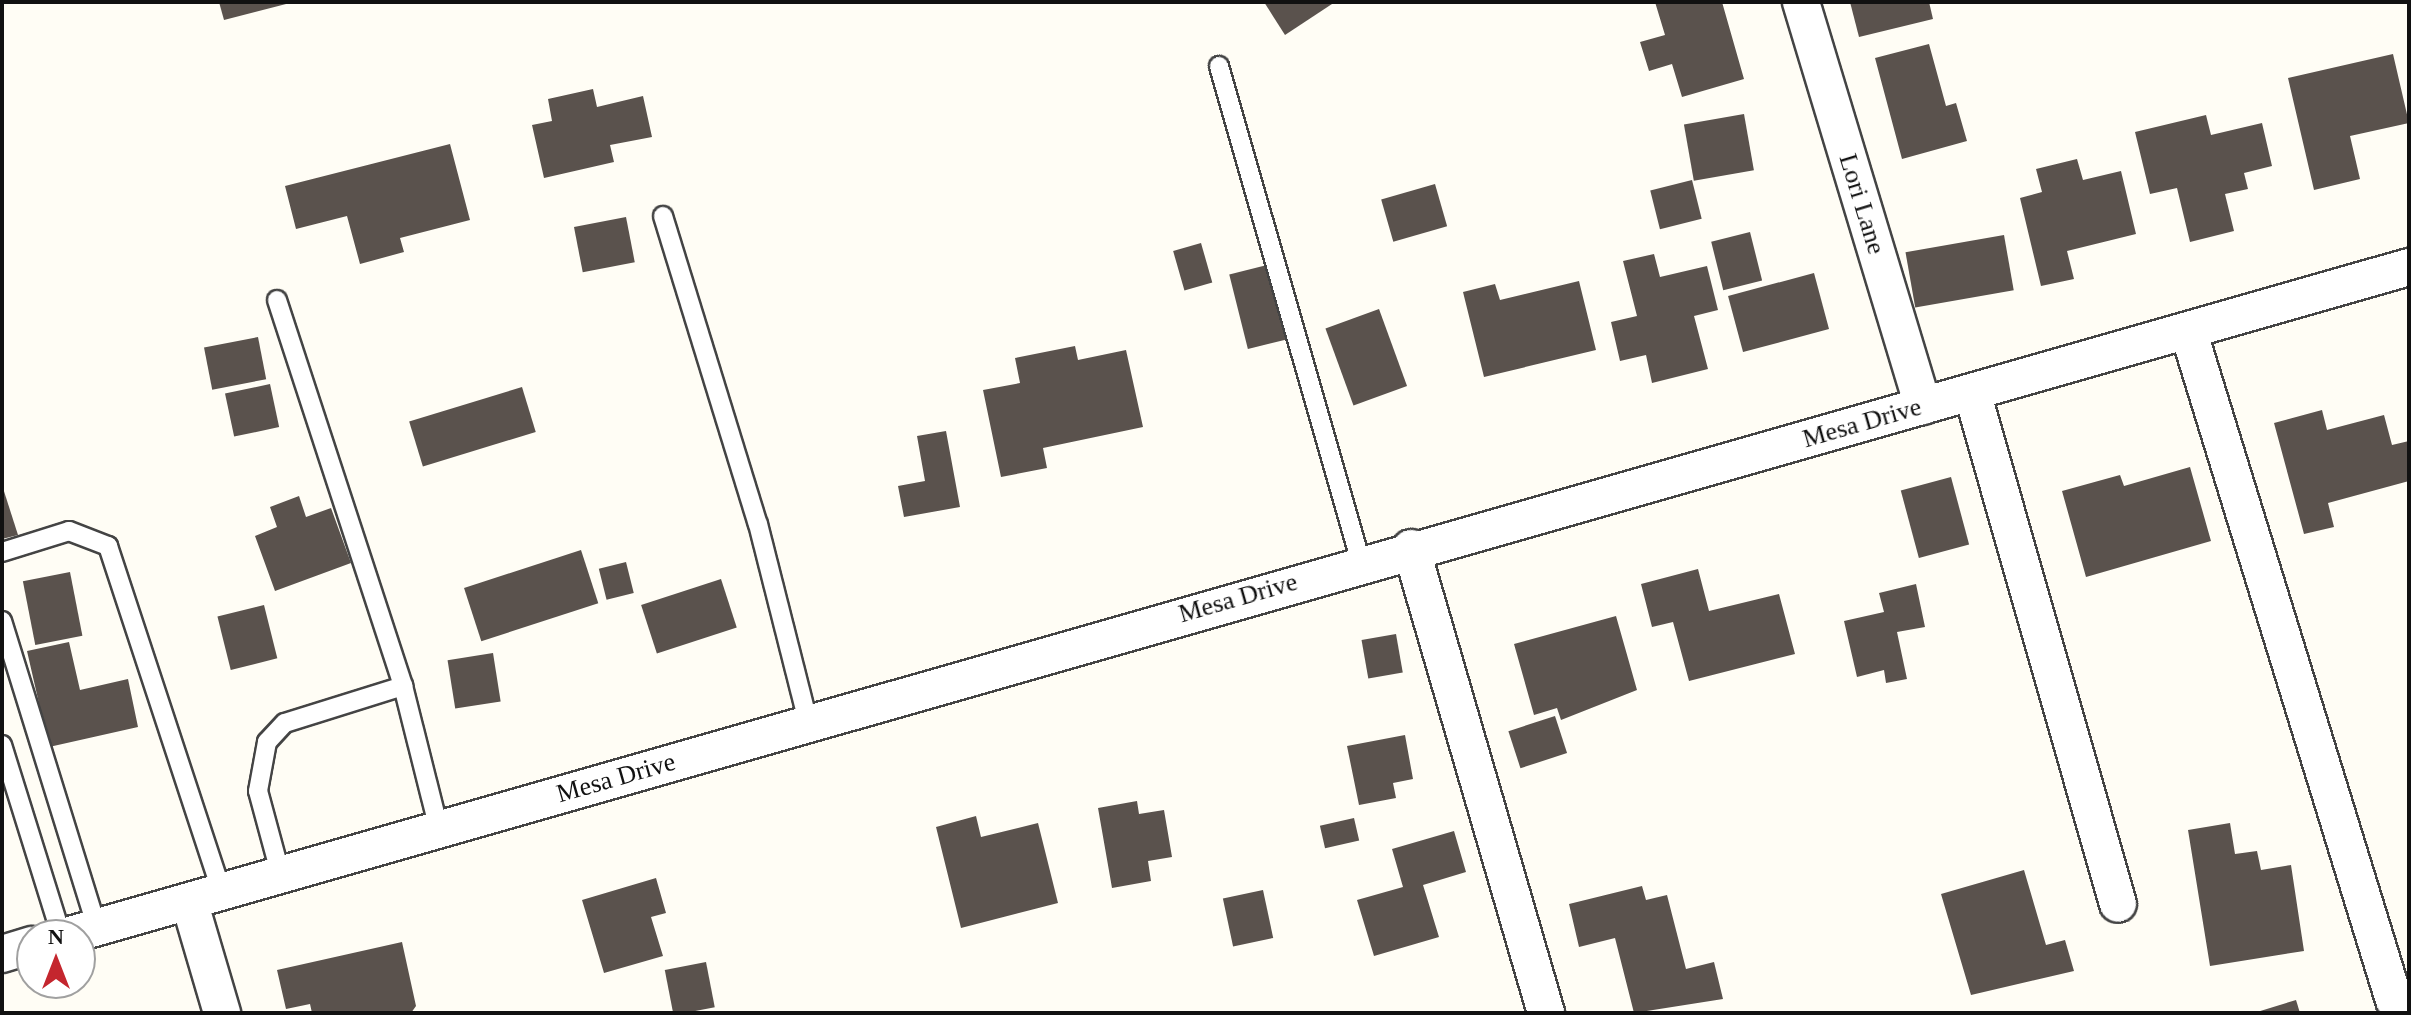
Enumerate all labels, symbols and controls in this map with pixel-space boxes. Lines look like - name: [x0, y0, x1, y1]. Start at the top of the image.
- street label: Lori Lane: [1832, 150, 1892, 258]
- street label: Mesa Drive: [1799, 391, 1925, 455]
- street label: Mesa Drive: [1175, 566, 1301, 630]
- street label: Mesa Drive: [553, 746, 679, 810]
- north arrow: [16, 919, 96, 999]
- text: N: [48, 924, 64, 949]

